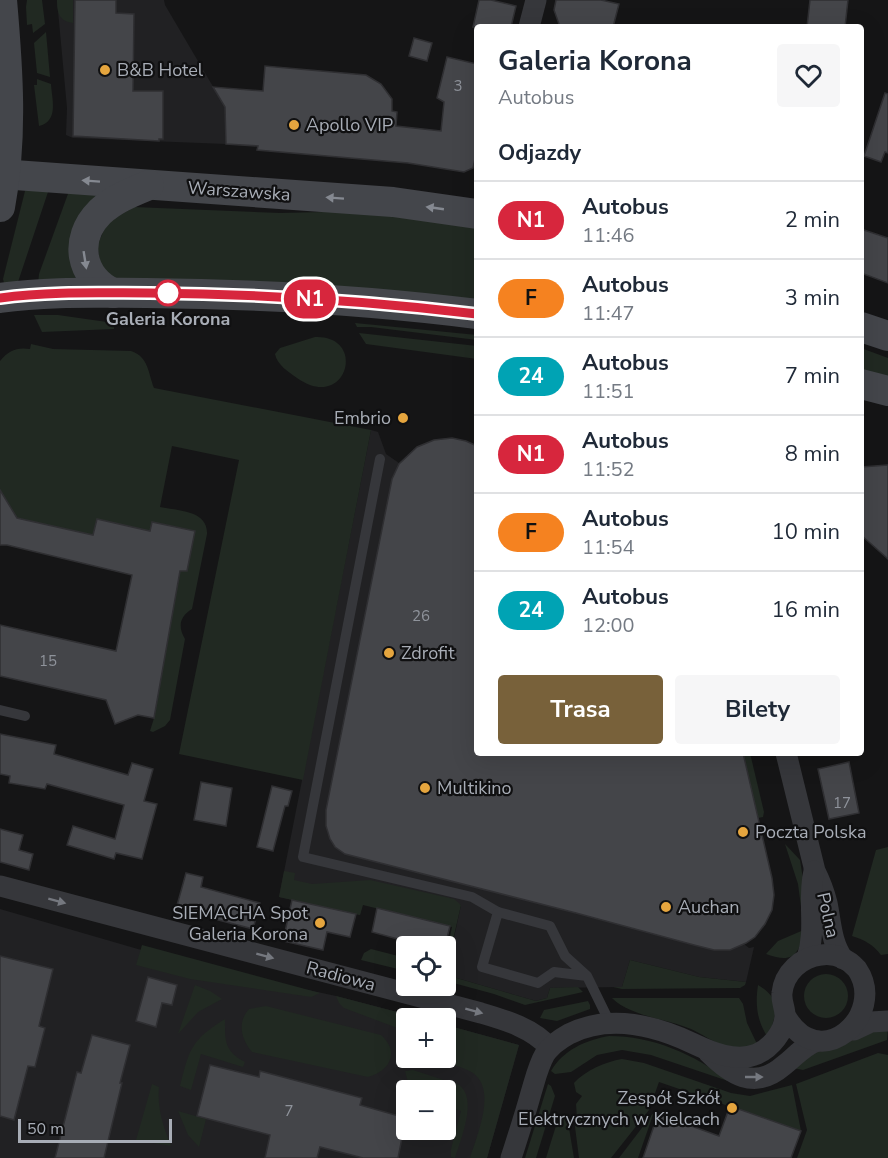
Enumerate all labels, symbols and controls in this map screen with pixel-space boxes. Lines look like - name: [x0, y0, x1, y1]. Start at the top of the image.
- text: Galeria Korona: [498, 42, 692, 80]
- button: heart: [777, 44, 840, 107]
- place label: B&B Hotel: [117, 58, 204, 82]
- marker: B&B Hotel: [98, 63, 112, 77]
- house number: 3: [453, 76, 463, 96]
- text: Autobus: [498, 84, 574, 111]
- place label: Apollo VIP: [306, 113, 393, 137]
- marker: Apollo VIP: [287, 118, 301, 132]
- text: Odjazdy: [498, 138, 581, 168]
- street label: Warszawska: [187, 175, 291, 207]
- one-way arrow: [81, 176, 100, 185]
- text: Autobus: [582, 192, 669, 222]
- one-way arrow: [326, 193, 345, 202]
- one-way arrow: [426, 203, 445, 212]
- text: 2 min: [785, 205, 840, 235]
- text: N1: [517, 206, 545, 234]
- text: 11:46: [582, 222, 635, 249]
- one-way arrow: [81, 251, 90, 270]
- text: Autobus: [582, 270, 669, 300]
- marker: Galeria Korona: [155, 280, 181, 306]
- line badge: N1: [283, 280, 337, 318]
- text: 3 min: [785, 283, 840, 313]
- text: F: [525, 284, 537, 312]
- text: N1: [296, 285, 324, 313]
- text: 11:47: [582, 300, 635, 327]
- place label: Galeria Korona: [106, 307, 230, 331]
- text: Autobus: [582, 348, 669, 378]
- text: 7 min: [785, 361, 840, 391]
- text: 24: [518, 362, 544, 390]
- text: 11:51: [582, 378, 635, 405]
- place label: Embrio: [334, 406, 391, 430]
- marker: Embrio: [396, 411, 410, 425]
- text: Autobus: [582, 426, 669, 456]
- text: 8 min: [785, 439, 840, 469]
- text: N1: [517, 440, 545, 468]
- text: 11:52: [582, 456, 635, 483]
- text: Autobus: [582, 504, 669, 534]
- text: 10 min: [772, 517, 840, 547]
- text: F: [525, 518, 537, 546]
- text: 11:54: [582, 534, 635, 561]
- text: Autobus: [582, 582, 669, 612]
- text: 16 min: [772, 595, 840, 625]
- text: 24: [518, 596, 544, 624]
- house number: 26: [412, 606, 430, 626]
- text: 12:00: [582, 612, 635, 639]
- place label: Zdrofit: [401, 641, 455, 665]
- marker: Zdrofit: [382, 646, 396, 660]
- house number: 15: [39, 651, 57, 671]
- button: Trasa: [498, 675, 663, 744]
- button: Bilety: [675, 675, 840, 744]
- place label: Multikino: [437, 776, 512, 800]
- marker: Multikino: [418, 781, 432, 795]
- house number: 17: [833, 793, 851, 813]
- place label: Poczta Polska: [755, 820, 866, 844]
- marker: Poczta Polska: [736, 825, 750, 839]
- street label: Polna: [811, 890, 845, 940]
- place label: Auchan: [678, 895, 740, 919]
- one-way arrow: [48, 897, 66, 906]
- marker: Auchan: [659, 900, 673, 914]
- place label: SIEMACHA Spot Galeria Korona: [172, 901, 309, 946]
- marker: SIEMACHA Spot Galeria Korona: [313, 916, 327, 930]
- map controls: [396, 936, 456, 1140]
- button: locate: [396, 936, 456, 996]
- one-way arrow: [256, 952, 274, 962]
- street label: Radiowa: [304, 955, 378, 997]
- one-way arrow: [465, 1007, 483, 1016]
- button: +: [396, 1008, 456, 1068]
- one-way arrow: [745, 1072, 764, 1082]
- button: −: [396, 1080, 456, 1140]
- place label: Zespół Szkół Elektrycznych w Kielcach: [518, 1086, 721, 1131]
- house number: 7: [284, 1101, 294, 1121]
- marker: Zespół Szkół Elektrycznych w Kielcach: [725, 1101, 739, 1115]
- scale bar: [18, 1116, 172, 1144]
- text: 50 m: [27, 1118, 64, 1140]

